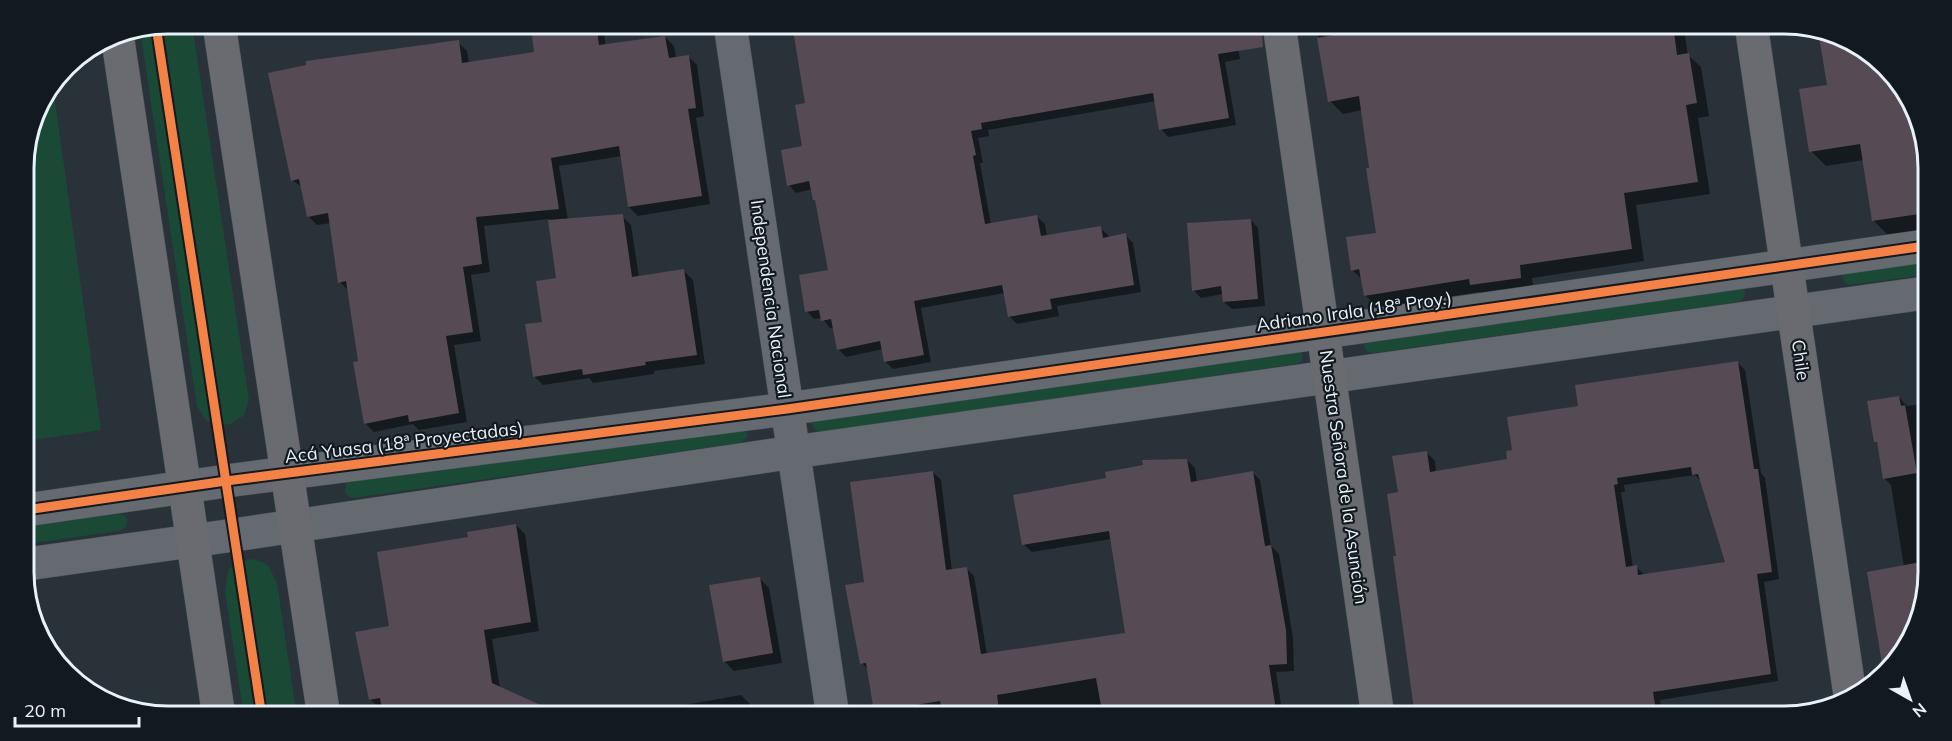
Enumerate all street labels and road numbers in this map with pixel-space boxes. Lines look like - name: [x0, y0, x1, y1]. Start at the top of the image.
- street label: Independencia Nacional: [746, 198, 796, 400]
- street label: Adriano Irala (18ª Proy.): [1255, 286, 1453, 336]
- street label: Chile: [1787, 338, 1815, 382]
- street label: Nuestra Señora de la Asunción: [1315, 348, 1373, 606]
- street label: Acá Yuasa (18ª Proyectadas): [283, 416, 525, 468]

